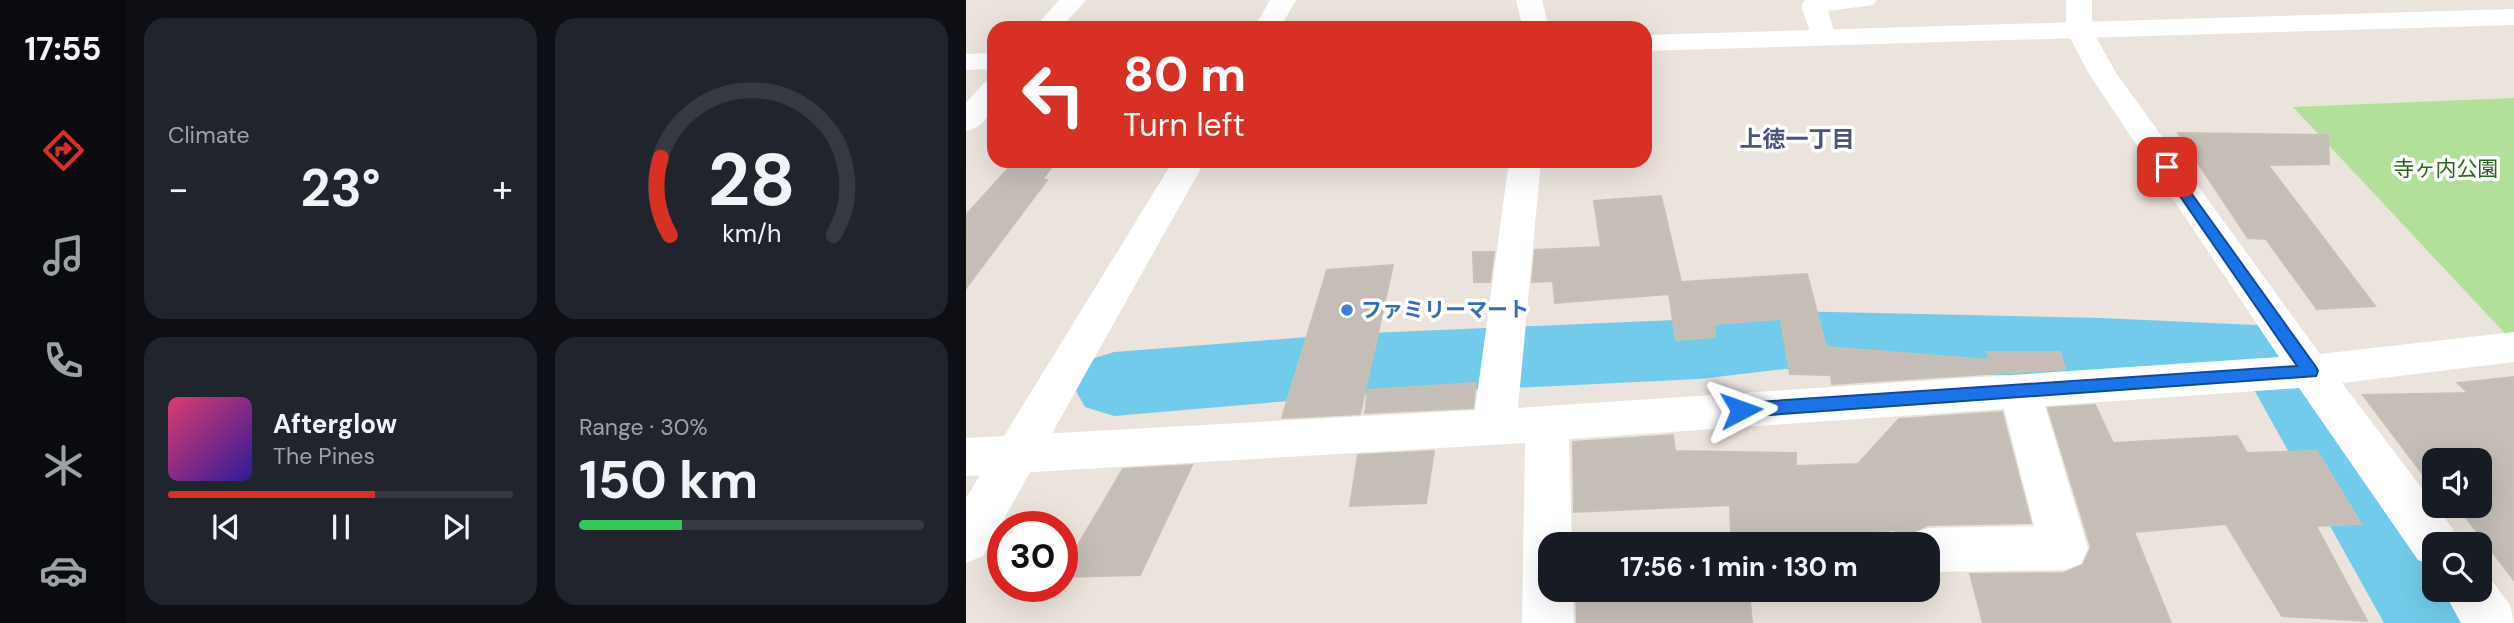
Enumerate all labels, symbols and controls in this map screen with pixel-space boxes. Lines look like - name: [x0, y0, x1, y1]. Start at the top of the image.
- text: 17:55: [25, 28, 101, 70]
- text: 80 m: [1123, 42, 1246, 106]
- icon: left: [1008, 49, 1099, 140]
- text: Turn left: [1123, 104, 1245, 146]
- text: Climate: [168, 120, 250, 150]
- district label: 上徳一丁目: [1740, 124, 1855, 154]
- icon: directions: [39, 126, 88, 175]
- text: 28: [708, 133, 795, 228]
- pin: [2137, 137, 2197, 197]
- icon: arrive: [2148, 148, 2186, 186]
- text: 23°: [300, 154, 381, 222]
- park label: 寺ヶ内公園: [2394, 155, 2499, 183]
- text: −: [168, 164, 189, 214]
- text: +: [492, 164, 513, 214]
- text: km/h: [722, 216, 781, 249]
- icon: music: [39, 231, 88, 280]
- place label: ファミリーマート: [1361, 296, 1529, 324]
- marker: ファミリーマート: [1339, 302, 1355, 318]
- icon: phone: [39, 336, 88, 385]
- position arrow: [1704, 373, 1778, 447]
- text: Afterglow: [273, 407, 397, 441]
- text: Range · 30%: [579, 412, 708, 442]
- icon: climate: [39, 441, 88, 490]
- text: The Pines: [273, 441, 375, 471]
- text: 150 km: [579, 446, 758, 514]
- map controls: [2422, 448, 2492, 602]
- button: sound: [2422, 448, 2492, 518]
- icon: previous: [207, 508, 245, 546]
- icon: pause: [322, 508, 360, 546]
- icon: next: [437, 508, 475, 546]
- speed limit sign: 30: [987, 511, 1078, 602]
- button: search: [2422, 532, 2492, 602]
- icon: car: [39, 546, 88, 595]
- text: 17:56 · 1 min · 130 m: [1620, 550, 1858, 584]

